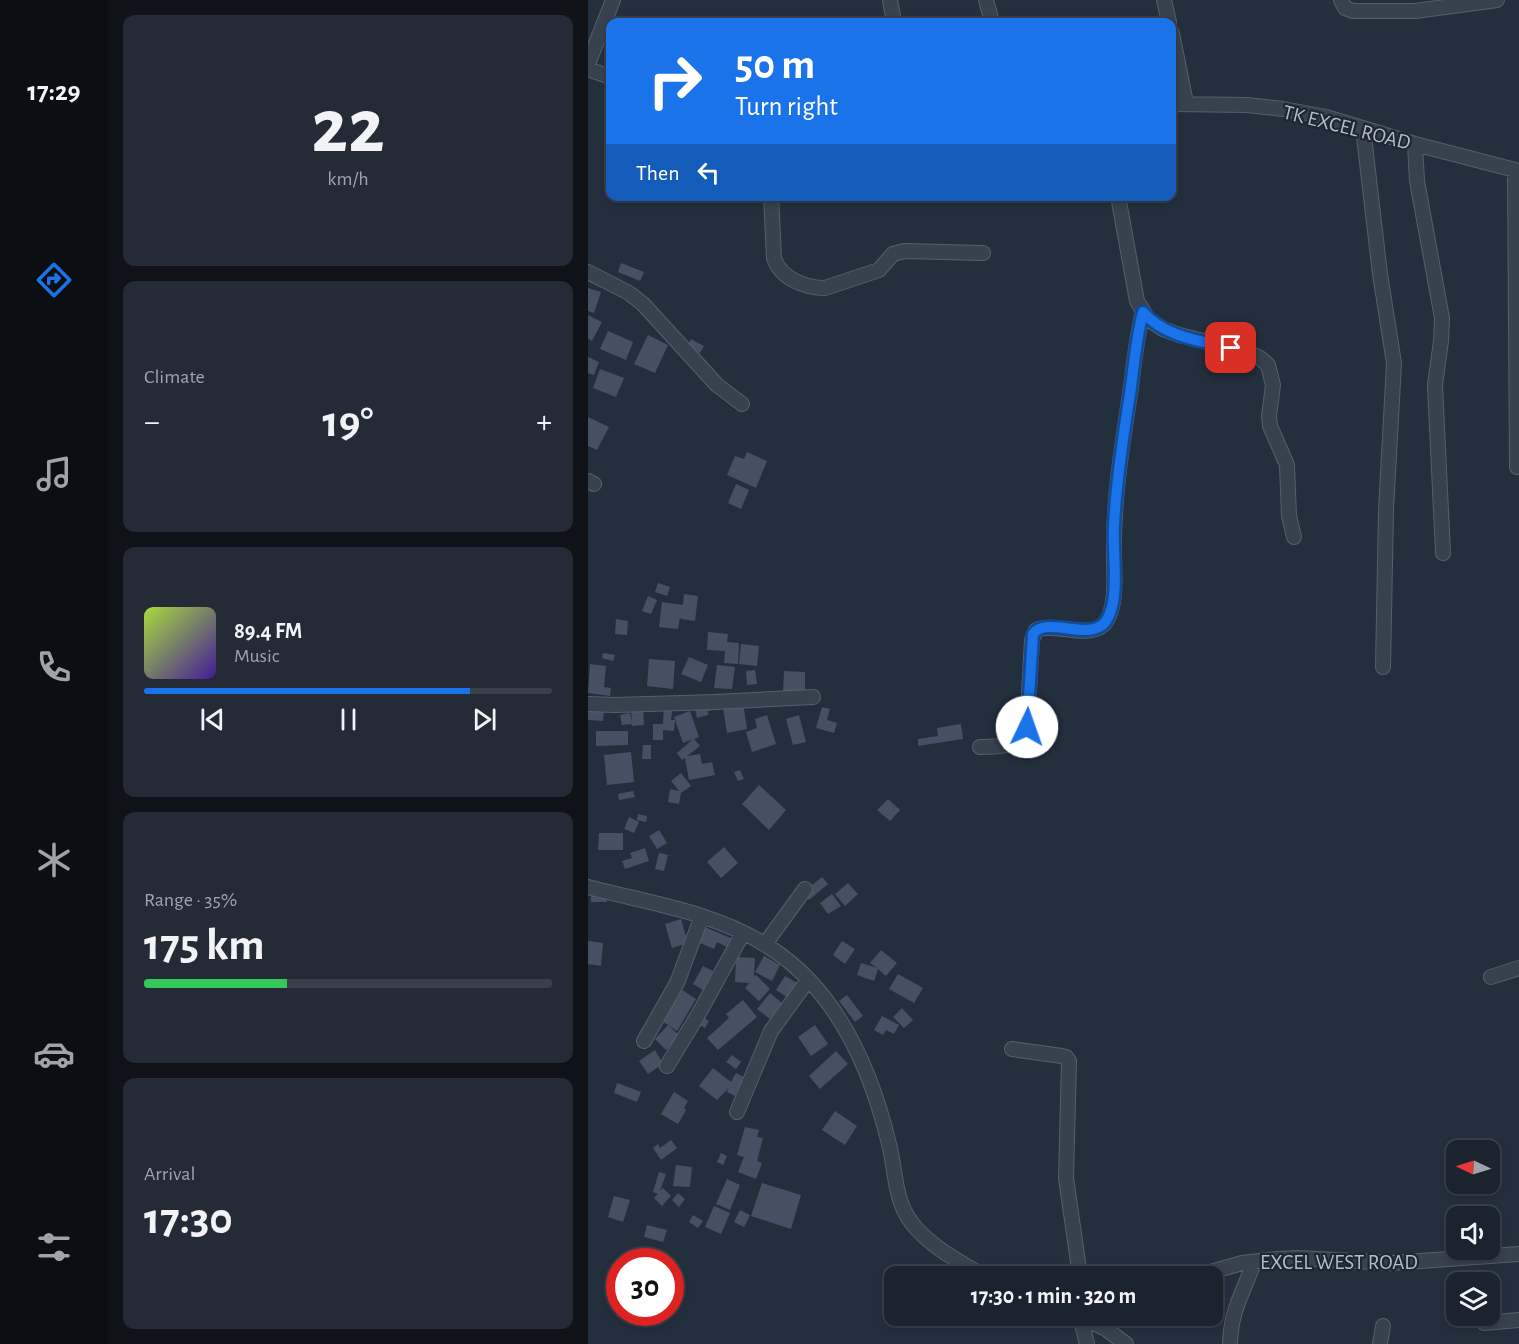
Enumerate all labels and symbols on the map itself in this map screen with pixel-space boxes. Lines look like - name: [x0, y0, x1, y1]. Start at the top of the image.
- street label: TK EXCEL ROAD: [1281, 101, 1413, 153]
- pin: [1205, 322, 1256, 373]
- position arrow: [995, 695, 1059, 759]
- north arrow: [1446, 1140, 1500, 1194]
- speed limit sign: 30: [606, 1248, 684, 1326]
- street label: EXCEL WEST ROAD: [1260, 1252, 1418, 1273]

